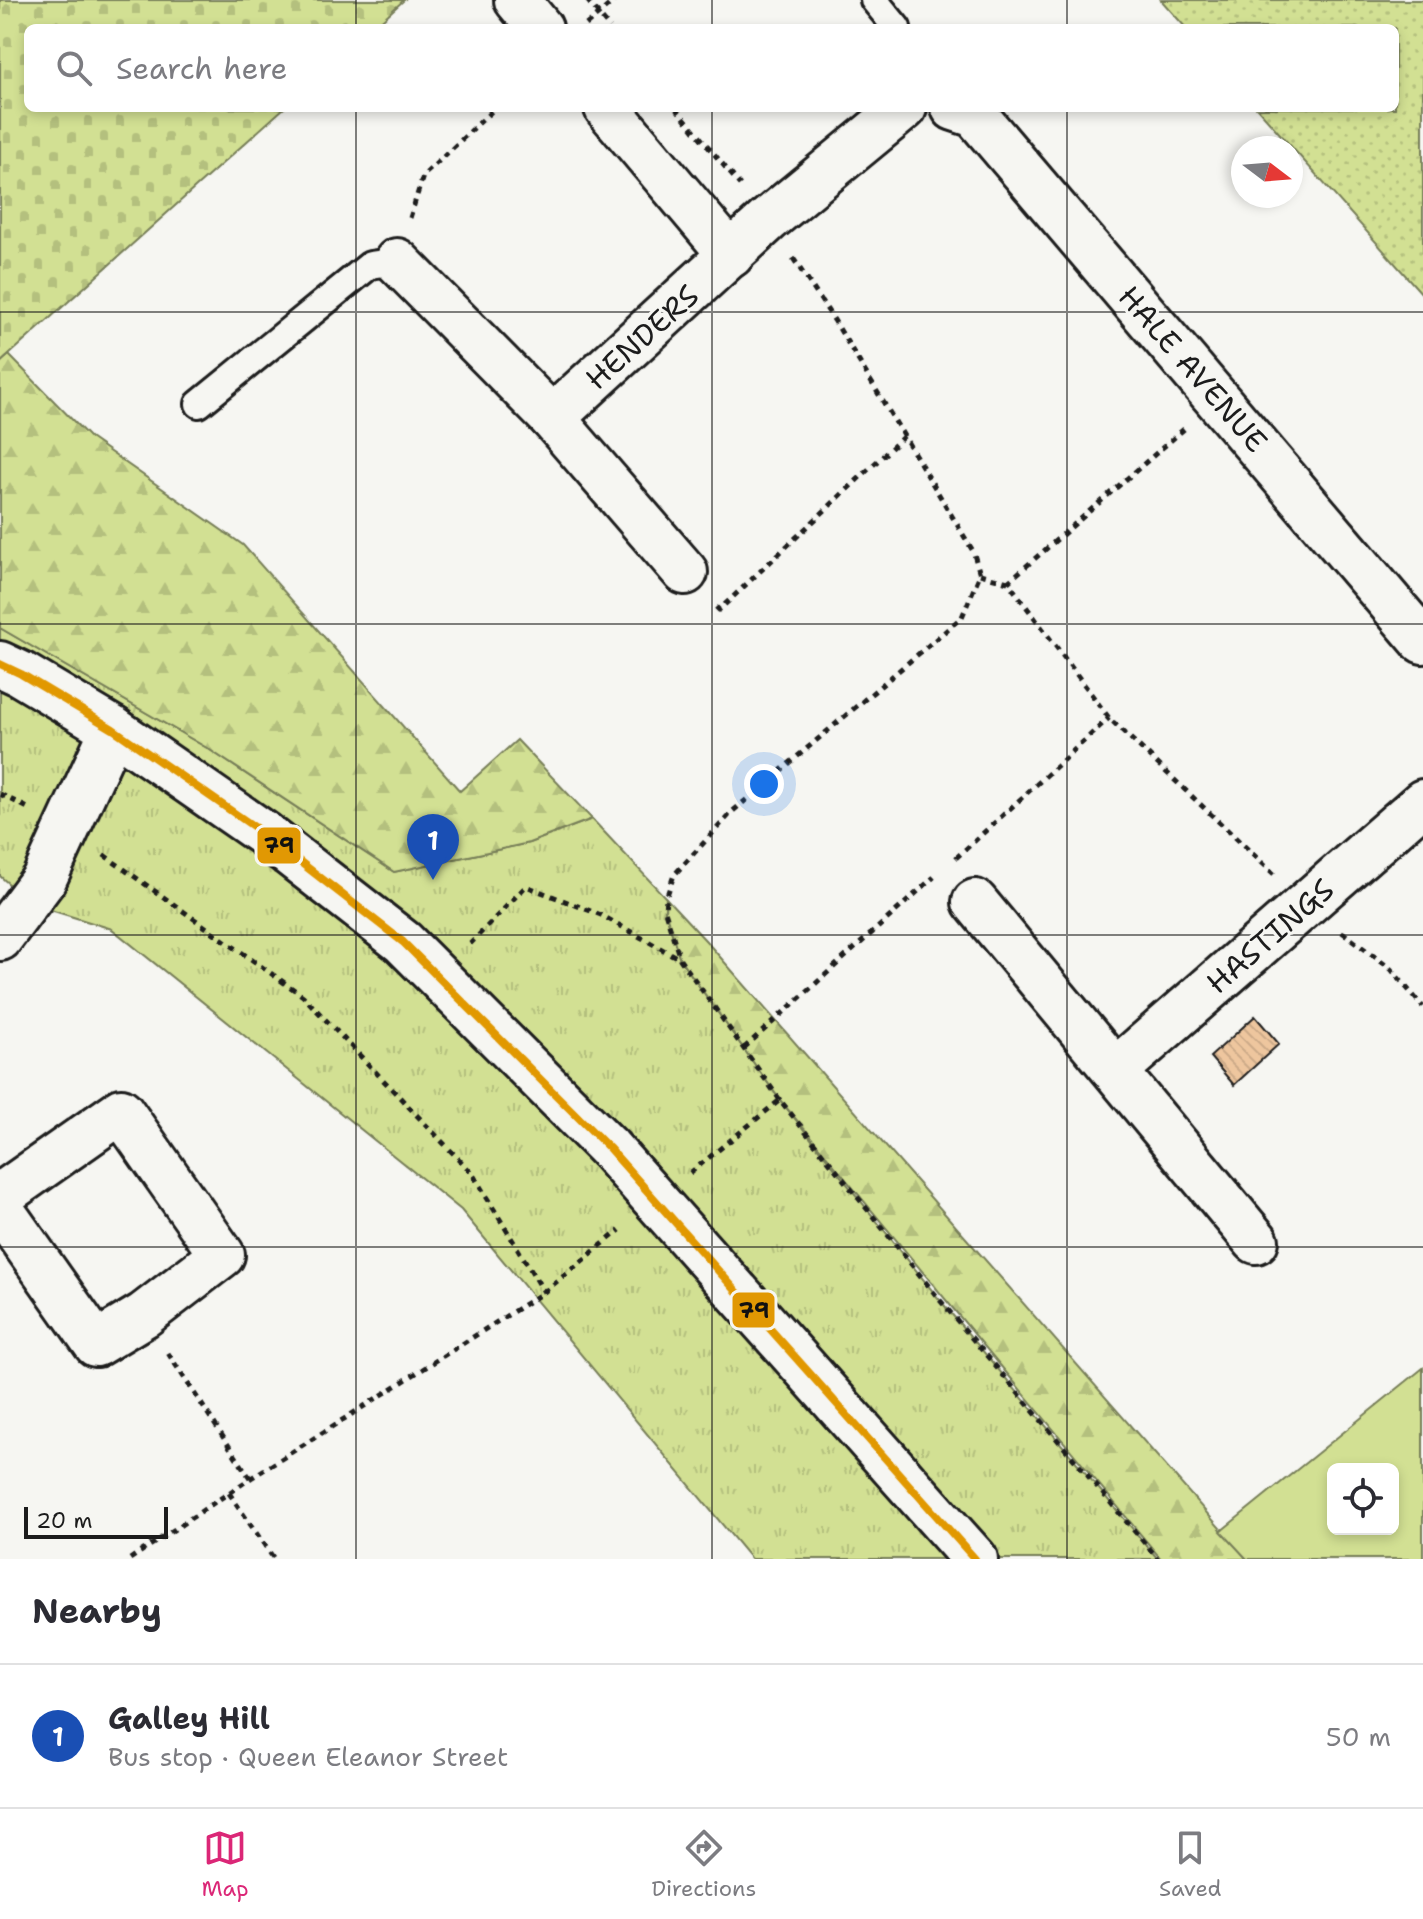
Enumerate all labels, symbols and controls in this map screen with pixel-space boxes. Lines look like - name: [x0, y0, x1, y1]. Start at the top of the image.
- search box: [24, 24, 1399, 112]
- icon: search: [52, 46, 96, 90]
- text: Search here: [116, 48, 287, 89]
- north arrow: [1231, 136, 1303, 208]
- street label: HENDERS: [577, 275, 707, 399]
- street label: HALE AVENUE: [1109, 277, 1277, 461]
- your location: [744, 764, 784, 804]
- pin: 1: [407, 814, 459, 880]
- line badge: 79: [256, 826, 302, 865]
- text: 79: [264, 831, 294, 860]
- street label: HASTINGS: [1198, 869, 1342, 1003]
- line badge: 79: [731, 1291, 776, 1329]
- text: 79: [739, 1296, 769, 1325]
- map controls: [1327, 1463, 1399, 1535]
- button: locate: [1327, 1463, 1399, 1535]
- scale bar: [24, 1503, 168, 1539]
- text: 20 m: [36, 1506, 93, 1535]
- text: Nearby: [32, 1588, 162, 1634]
- text: Galley Hill: [108, 1698, 270, 1739]
- text: 1: [52, 1719, 64, 1754]
- text: 50 m: [1326, 1719, 1391, 1754]
- text: Bus stop · Queen Eleanor Street: [108, 1739, 508, 1774]
- tab: Map: [201, 1826, 249, 1903]
- tab: Directions: [651, 1826, 756, 1903]
- tab: Saved: [1159, 1826, 1222, 1903]

